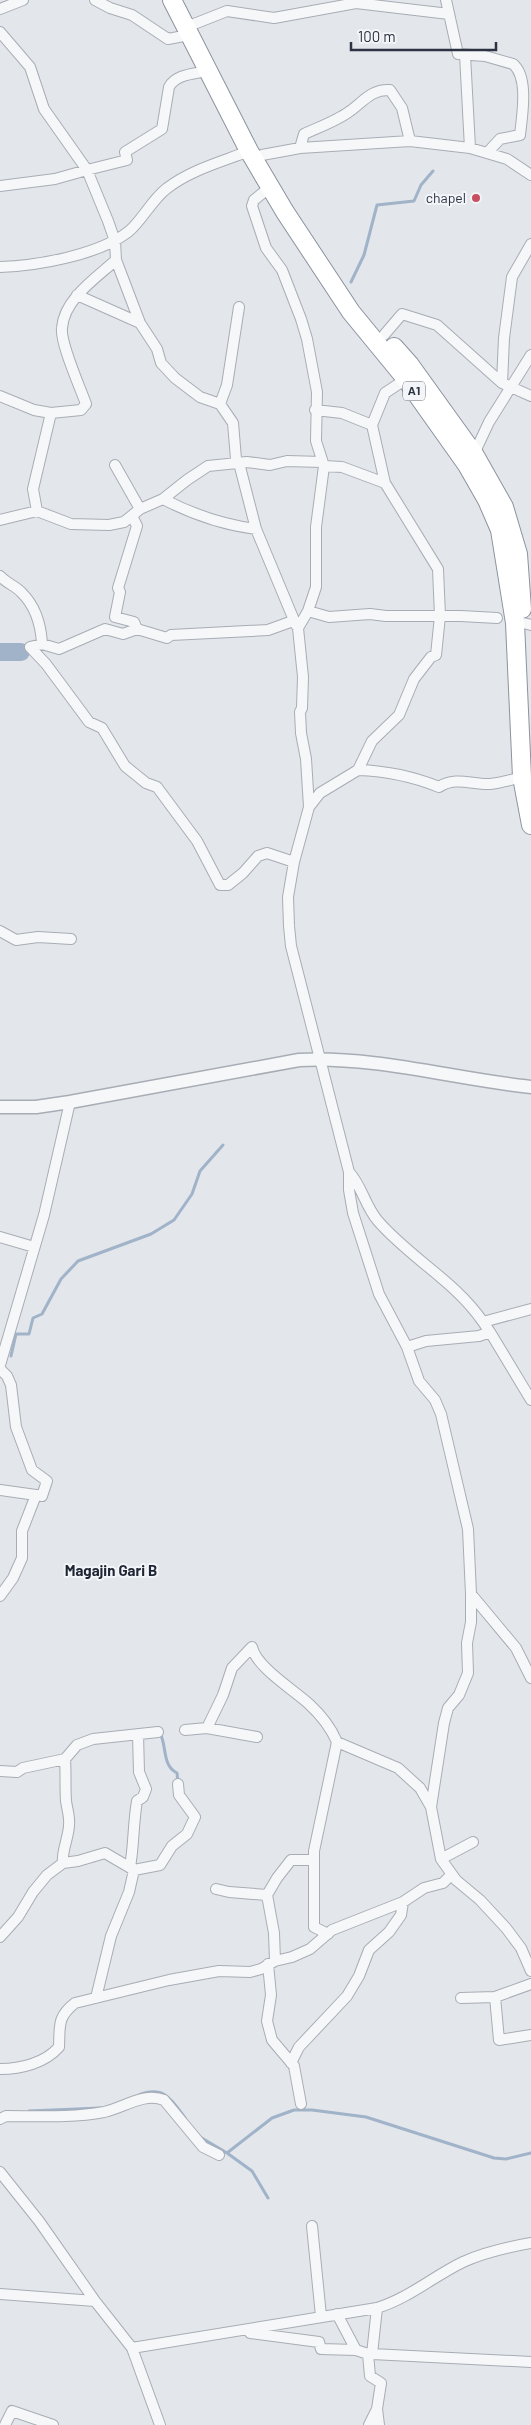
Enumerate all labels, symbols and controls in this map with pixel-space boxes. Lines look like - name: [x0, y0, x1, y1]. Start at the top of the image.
- scale bar: [351, 20, 496, 52]
- text: 100 m: [358, 27, 396, 45]
- place label: chapel: [426, 189, 466, 206]
- marker: chapel: [470, 192, 482, 204]
- road number: A1: [403, 382, 425, 401]
- district label: Magajin Gari B: [65, 1561, 157, 1579]

